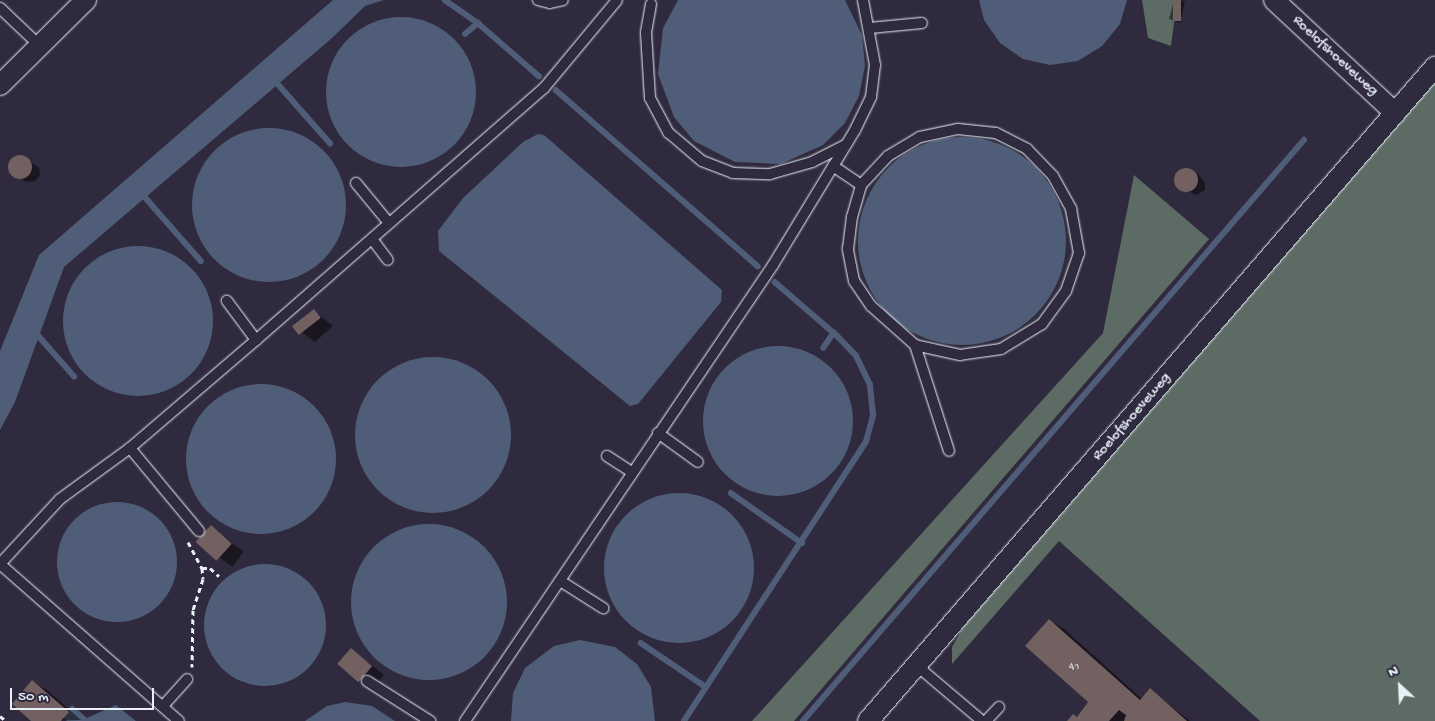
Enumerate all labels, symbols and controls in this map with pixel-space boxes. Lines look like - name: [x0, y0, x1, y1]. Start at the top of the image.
- street label: Roelofshoeveweg: [1288, 12, 1382, 100]
- street label: Roelofshoeveweg: [1089, 369, 1175, 465]
- house number: 41: [1069, 661, 1079, 675]
- north arrow: [1375, 661, 1425, 711]
- text: N: [1386, 662, 1401, 682]
- scale bar: [12, 678, 156, 710]
- text: 50 m: [18, 688, 49, 706]

